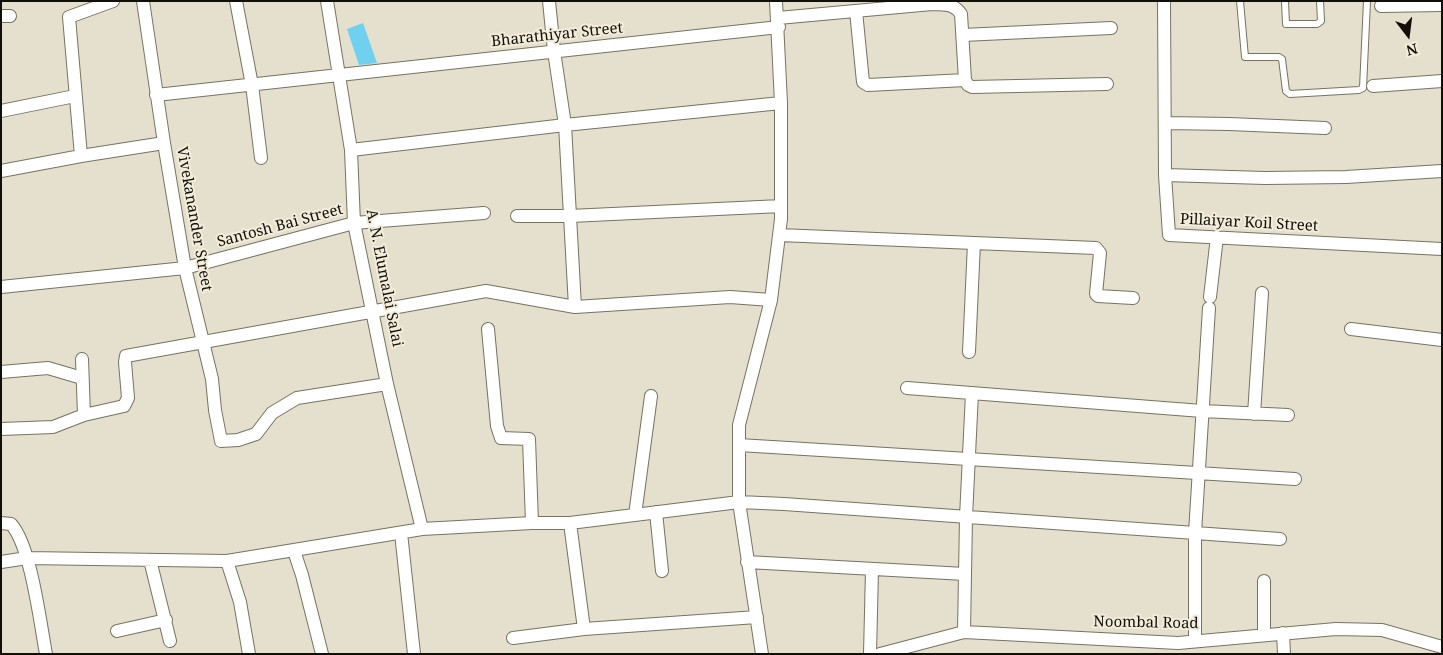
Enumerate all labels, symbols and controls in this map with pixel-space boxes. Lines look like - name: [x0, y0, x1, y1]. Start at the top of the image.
- north arrow: [1383, 10, 1433, 60]
- street label: Bharathiyar Street: [490, 19, 624, 51]
- text: N: [1404, 39, 1420, 61]
- street label: Vivekanander Street: [172, 145, 216, 293]
- street label: Santosh Bai Street: [215, 201, 345, 251]
- street label: A. N. Elumalai Salai: [362, 208, 406, 348]
- street label: Pillaiyar Koil Street: [1179, 210, 1319, 236]
- street label: Noombal Road: [1093, 613, 1199, 633]

